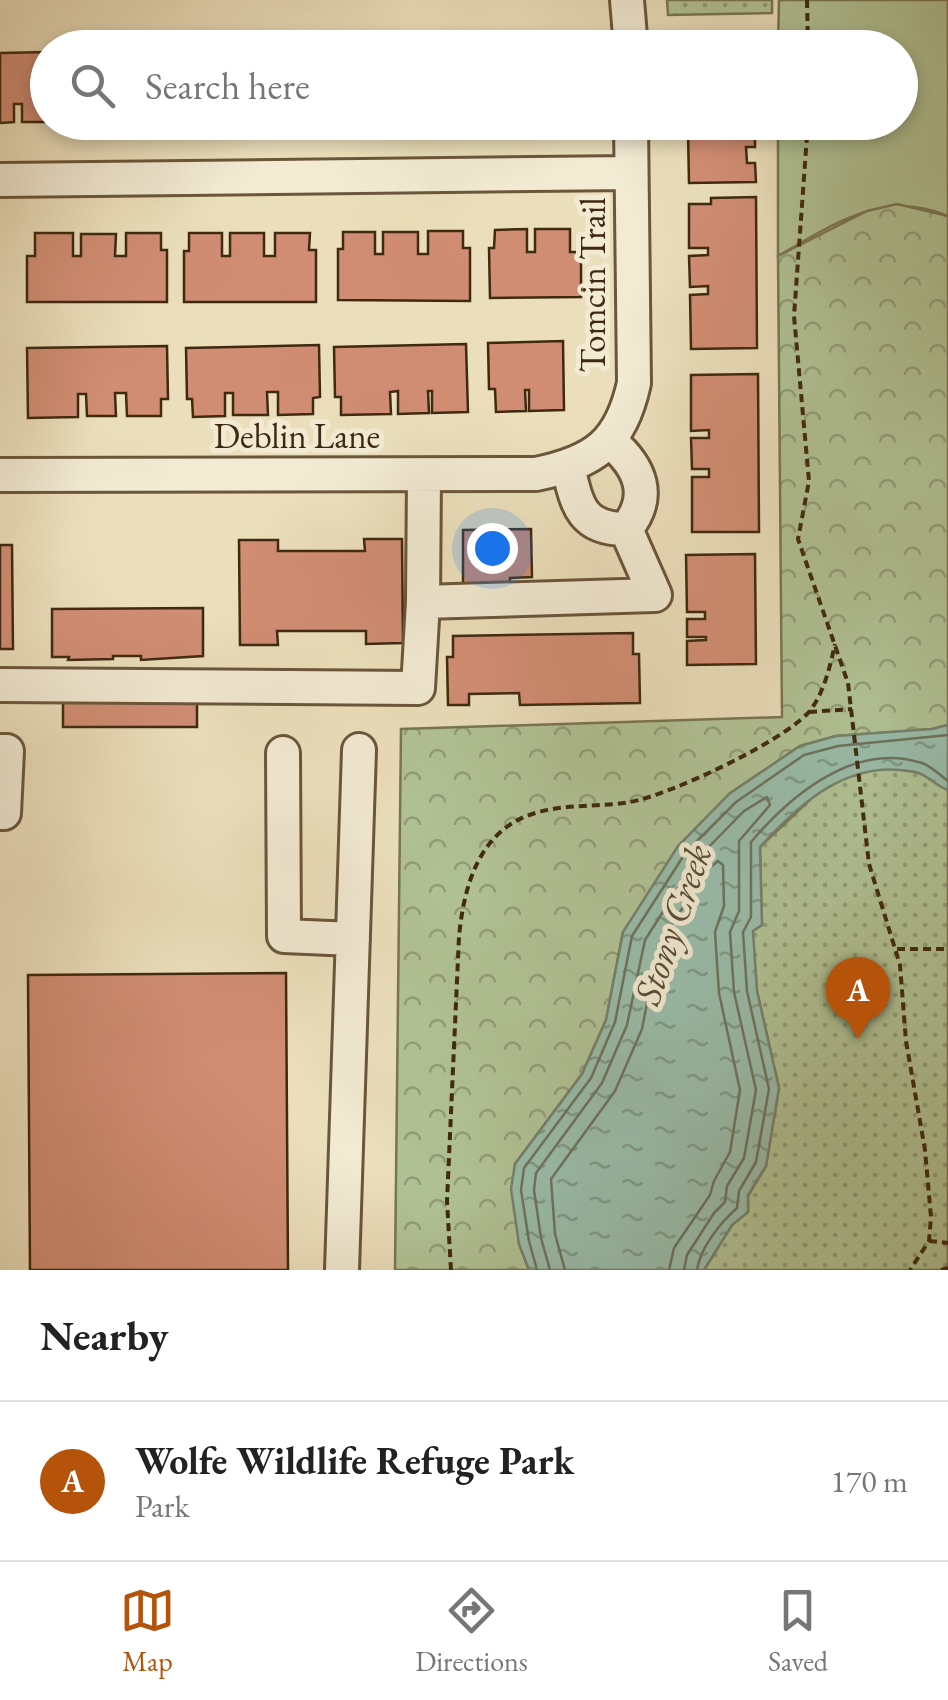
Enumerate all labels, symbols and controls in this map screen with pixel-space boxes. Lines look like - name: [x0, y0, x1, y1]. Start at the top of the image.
- search box: [30, 30, 918, 140]
- icon: search: [65, 58, 120, 113]
- text: Search here: [145, 61, 310, 110]
- street label: Tomcin Trail: [570, 197, 615, 373]
- street label: Deblin Lane: [214, 413, 380, 458]
- your location: [467, 523, 518, 574]
- water label: Stony Creek: [621, 837, 722, 1011]
- pin: A: [826, 956, 890, 1039]
- text: Nearby: [40, 1308, 169, 1363]
- text: Wolfe Wildlife Refuge Park: [135, 1436, 574, 1485]
- text: A: [61, 1460, 84, 1502]
- text: 170 m: [831, 1460, 908, 1502]
- text: Park: [135, 1485, 190, 1527]
- tab: Map: [120, 1583, 175, 1679]
- tab: Directions: [415, 1583, 528, 1679]
- tab: Saved: [768, 1583, 828, 1679]

